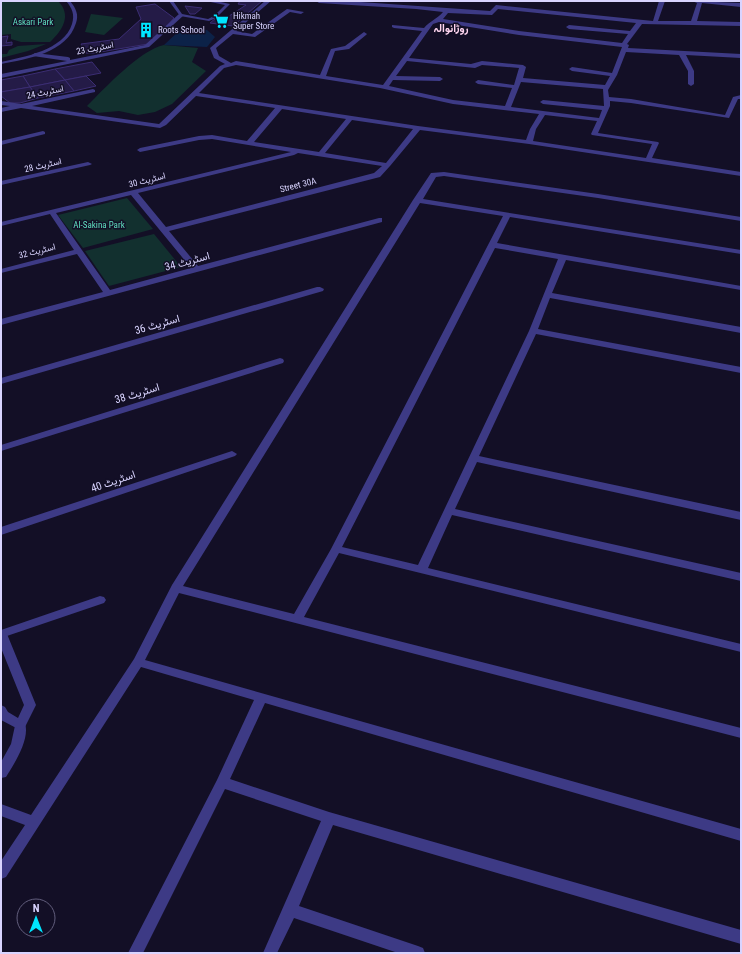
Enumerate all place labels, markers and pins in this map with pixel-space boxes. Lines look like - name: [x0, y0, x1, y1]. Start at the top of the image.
- place label: Hikmah Super Store: [233, 11, 274, 31]
- supermarket icon: Hikmah Super Store: [212, 12, 230, 30]
- building icon: Roots School: [137, 21, 155, 39]
- place label: Roots School: [158, 25, 205, 35]

